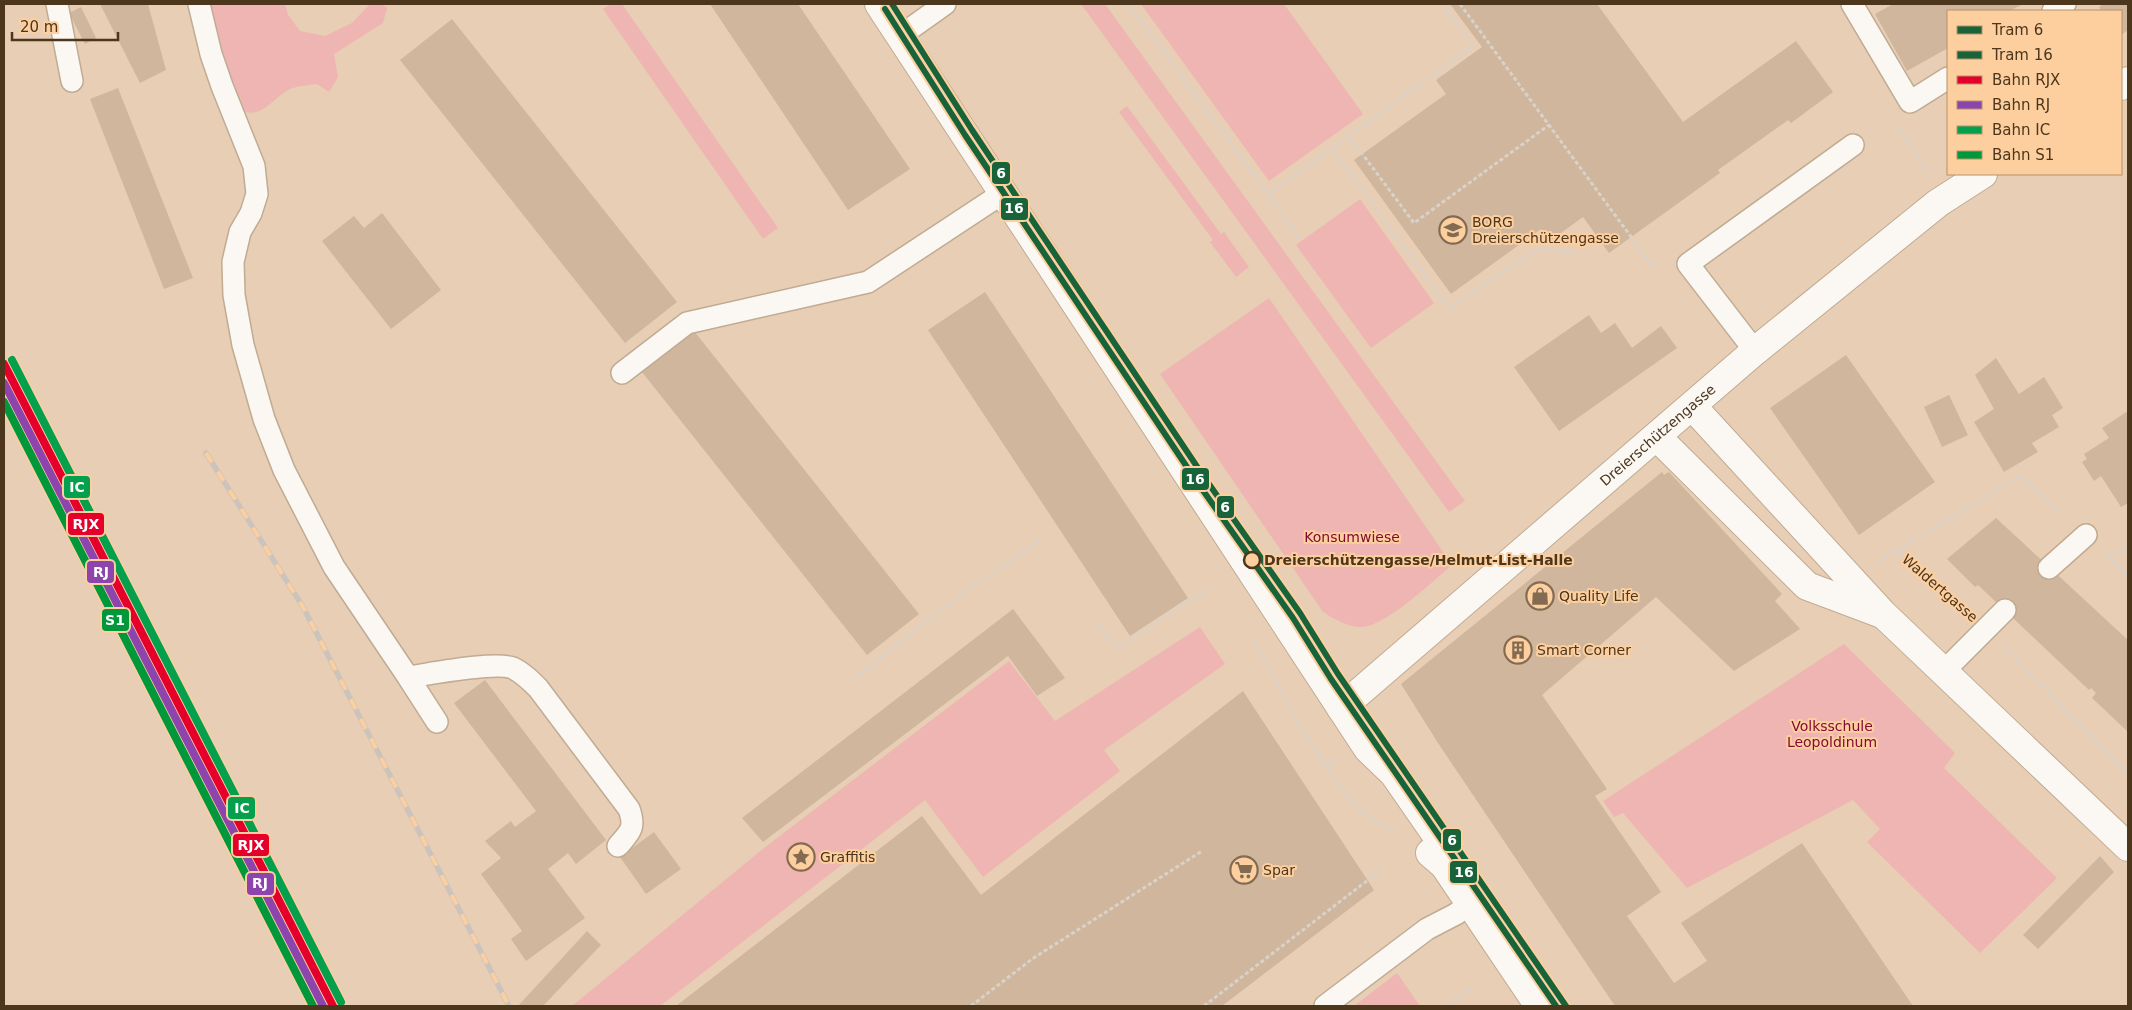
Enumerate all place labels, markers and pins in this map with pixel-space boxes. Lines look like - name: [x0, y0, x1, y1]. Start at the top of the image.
- place label: BORG Dreierschützengasse: [1472, 214, 1619, 246]
- school or university icon: BORG Dreierschützengasse: [1438, 215, 1468, 245]
- marker: Dreierschützengasse/Helmut-List-Halle: [1243, 551, 1261, 569]
- place label: Dreierschützengasse/Helmut-List-Halle: [1264, 552, 1573, 568]
- shop icon: Quality Life: [1525, 581, 1555, 611]
- place label: Quality Life: [1559, 588, 1639, 604]
- building icon: Smart Corner: [1503, 635, 1533, 665]
- place label: Smart Corner: [1537, 642, 1631, 658]
- place icon: Graffitis: [786, 842, 816, 872]
- place label: Graffitis: [820, 849, 875, 865]
- supermarket icon: Spar: [1229, 855, 1259, 885]
- place label: Spar: [1263, 862, 1295, 878]

